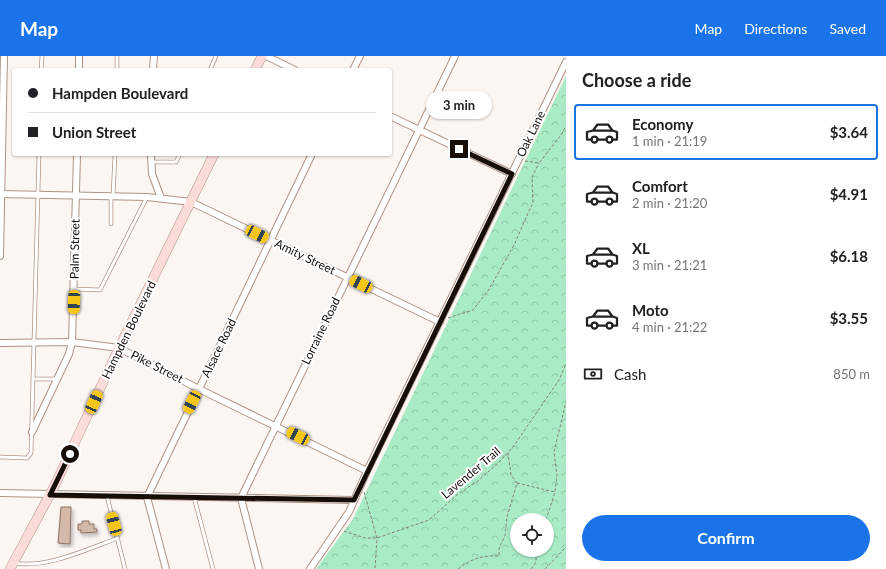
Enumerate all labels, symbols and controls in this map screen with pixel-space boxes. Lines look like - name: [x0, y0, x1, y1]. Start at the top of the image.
- text: Map: [20, 17, 58, 40]
- text: Map: [695, 20, 722, 37]
- text: Directions: [744, 20, 807, 37]
- text: Saved: [829, 20, 866, 37]
- text: Choose a ride: [582, 69, 691, 91]
- text: Hampden Boulevard: [52, 84, 188, 102]
- callout: 3 min: [426, 91, 492, 119]
- text: 3 min: [443, 97, 475, 113]
- street label: Oak Lane: [513, 108, 548, 159]
- icon: car: [584, 114, 620, 150]
- text: Economy: [632, 115, 693, 133]
- text: Union Street: [52, 123, 136, 141]
- text: $3.64: [830, 123, 868, 141]
- text: 1 min · 21:19: [632, 133, 707, 149]
- route end: [450, 140, 468, 158]
- icon: car: [584, 176, 620, 212]
- text: Comfort: [632, 177, 688, 195]
- text: $4.91: [830, 185, 868, 203]
- text: 2 min · 21:20: [632, 195, 707, 211]
- street label: Palm Street: [66, 218, 83, 279]
- car: [244, 223, 270, 245]
- street label: Amity Street: [272, 235, 339, 278]
- icon: car: [584, 238, 620, 274]
- text: XL: [632, 239, 650, 257]
- text: $6.18: [830, 247, 868, 265]
- text: 3 min · 21:21: [632, 257, 707, 273]
- car: [348, 273, 374, 295]
- street label: Hampden Boulevard: [98, 278, 159, 381]
- car: [68, 290, 80, 314]
- street label: Lorraine Road: [298, 295, 343, 367]
- icon: car: [584, 300, 620, 336]
- text: Moto: [632, 301, 669, 319]
- text: $3.55: [830, 309, 868, 327]
- street label: Alsace Road: [198, 316, 239, 380]
- text: 4 min · 21:22: [632, 319, 707, 335]
- street label: Pike Street: [129, 347, 187, 386]
- icon: cash: [582, 363, 604, 385]
- text: Cash: [614, 365, 646, 383]
- text: 850 m: [833, 366, 870, 382]
- car: [84, 389, 104, 415]
- car: [181, 389, 203, 415]
- car: [285, 425, 311, 447]
- street label: Lavender Trail: [438, 444, 503, 502]
- route start: [61, 445, 79, 463]
- car: [105, 511, 123, 537]
- map controls: [510, 513, 554, 557]
- button: locate: [510, 513, 554, 557]
- button: Confirm: [582, 515, 870, 561]

